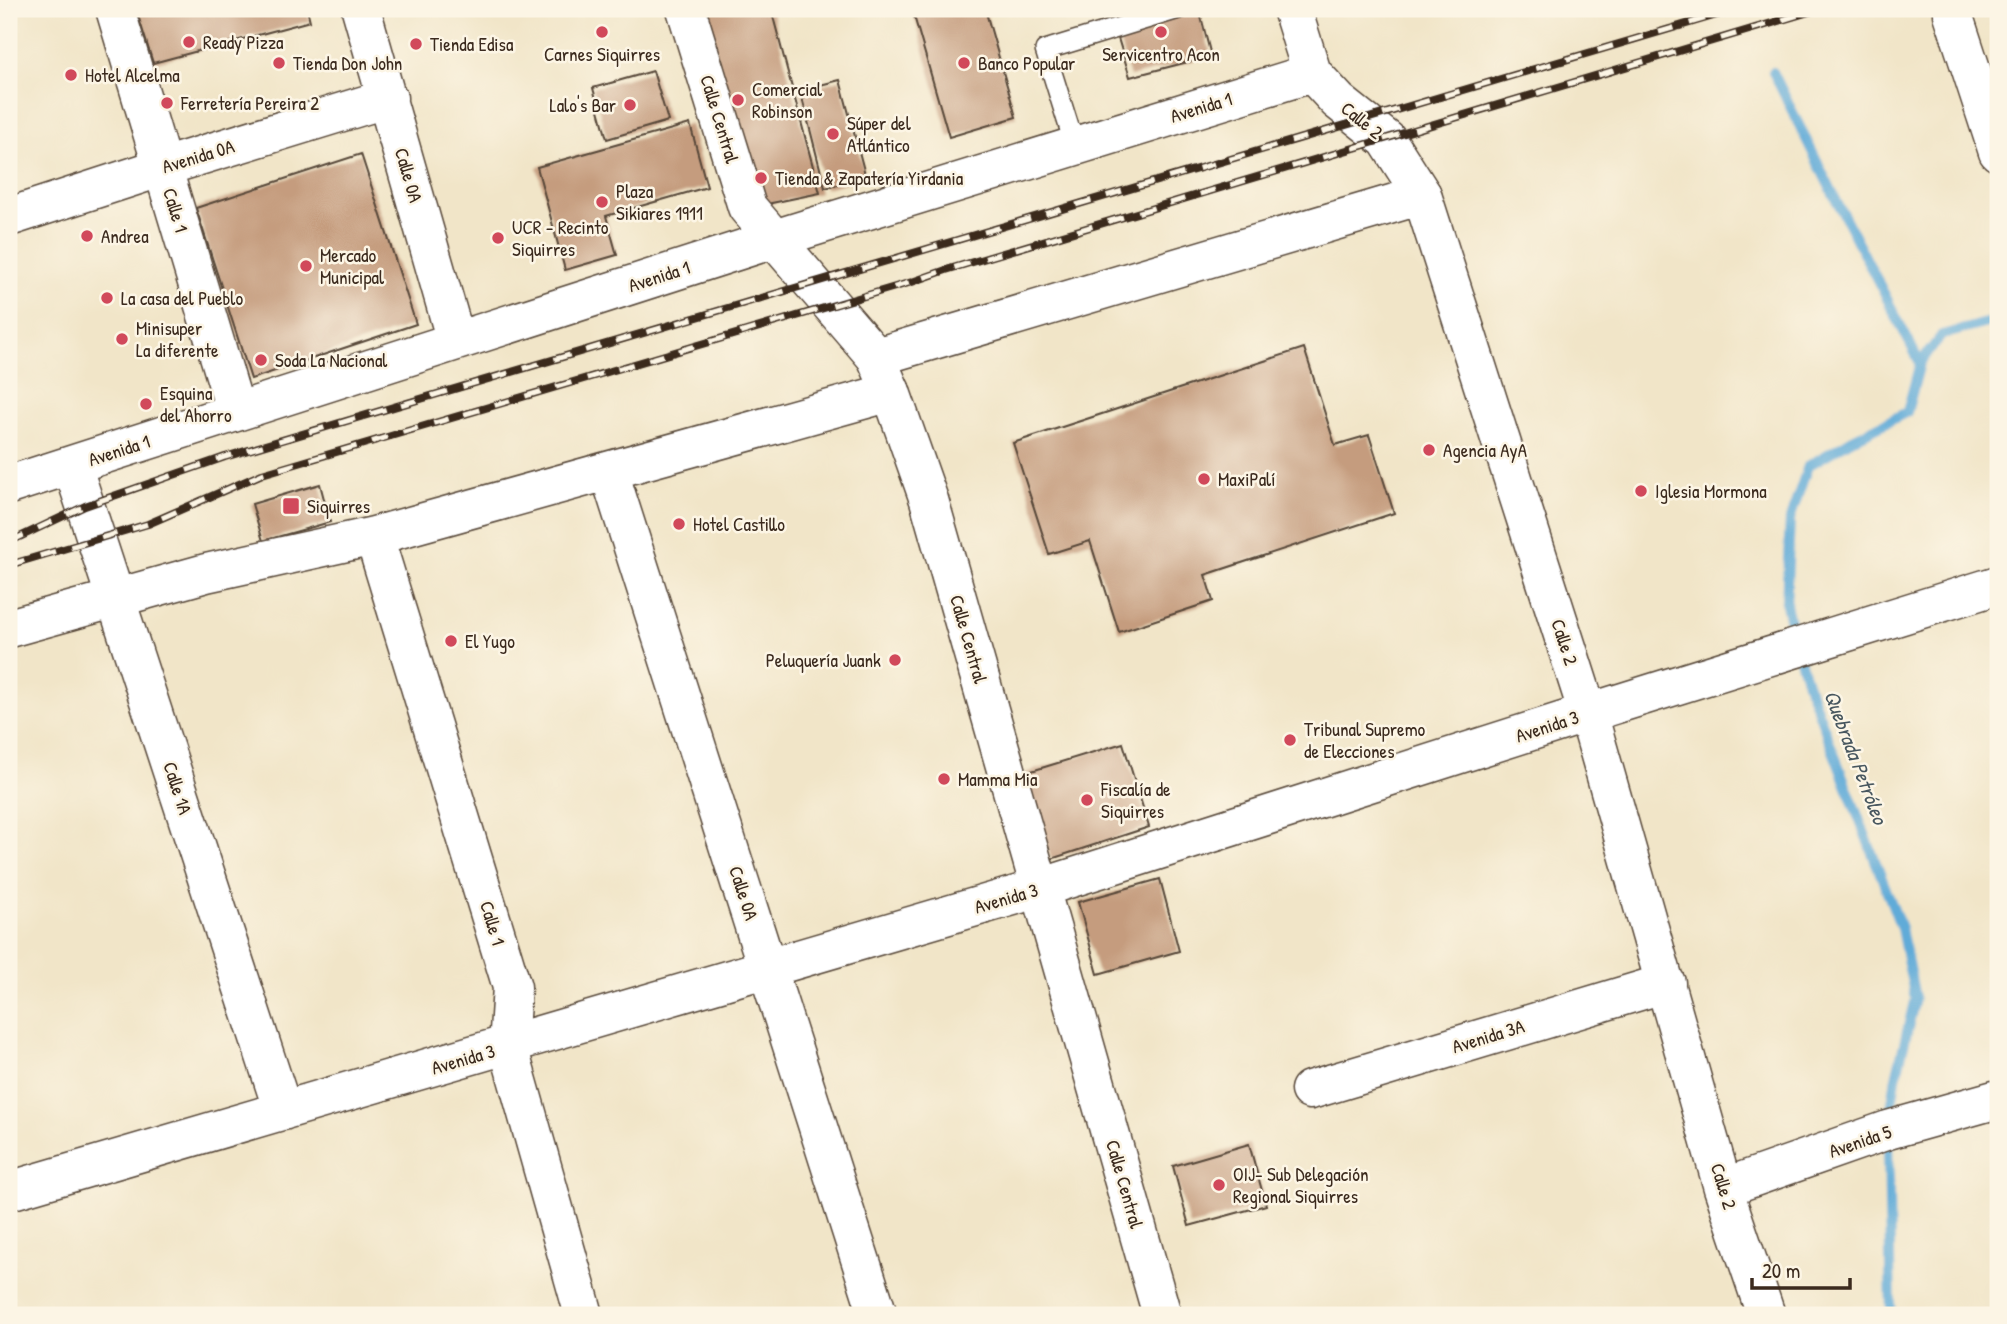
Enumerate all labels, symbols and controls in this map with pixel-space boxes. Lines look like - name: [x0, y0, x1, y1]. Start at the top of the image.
- marker: Carnes Siquirres: [594, 24, 610, 40]
- marker: Servicentro Acon: [1153, 24, 1169, 40]
- place label: Ready Pizza: [203, 29, 284, 55]
- place label: Tienda Edisa: [430, 31, 514, 57]
- marker: Ready Pizza: [181, 34, 197, 50]
- marker: Tienda Edisa: [408, 36, 424, 52]
- place label: Carnes Siquirres: [544, 41, 660, 67]
- place label: Servicentro Acon: [1102, 41, 1220, 67]
- place label: Tienda Don John: [293, 50, 402, 76]
- place label: Banco Popular: [978, 50, 1076, 76]
- marker: Tienda Don John: [271, 55, 287, 71]
- marker: Banco Popular: [956, 55, 972, 71]
- place label: Hotel Alcelma: [85, 62, 180, 88]
- marker: Hotel Alcelma: [63, 67, 79, 83]
- street label: Calle Central: [694, 72, 746, 167]
- place label: Comercial Robinson: [752, 76, 823, 124]
- street label: Avenida 1: [1167, 85, 1235, 129]
- place label: Ferretería Pereira 2: [180, 90, 319, 116]
- place label: Lalo's Bar: [550, 92, 617, 118]
- marker: Comercial Robinson: [730, 92, 746, 108]
- marker: Ferretería Pereira 2: [159, 95, 175, 111]
- street label: Calle 2: [1336, 95, 1388, 145]
- marker: Lalo's Bar: [622, 97, 638, 113]
- place label: Súper del Atlántico: [847, 110, 912, 158]
- marker: Súper del Atlántico: [825, 126, 841, 142]
- street label: Avenida 0A: [159, 133, 237, 179]
- street label: Calle 0A: [389, 145, 429, 205]
- place label: Tienda & Zapatería Yirdania: [775, 165, 964, 191]
- marker: Tienda & Zapatería Yirdania: [753, 170, 769, 186]
- place label: Plaza Sikiares 1911: [616, 178, 703, 226]
- street label: Calle 1: [157, 185, 195, 235]
- marker: Plaza Sikiares 1911: [594, 194, 610, 210]
- place label: UCR - Recinto Siquirres: [512, 214, 609, 262]
- place label: Andrea: [101, 223, 149, 249]
- marker: Andrea: [79, 228, 95, 244]
- marker: UCR - Recinto Siquirres: [490, 230, 506, 246]
- place label: Mercado Municipal: [320, 242, 385, 290]
- street label: Avenida 1: [625, 254, 693, 298]
- marker: Mercado Municipal: [298, 258, 314, 274]
- place label: La casa del Pueblo: [121, 285, 243, 311]
- marker: La casa del Pueblo: [99, 290, 115, 306]
- place label: Minisuper La diferente: [136, 315, 219, 363]
- marker: Minisuper La diferente: [114, 331, 130, 347]
- place label: Soda La Nacional: [275, 347, 388, 373]
- marker: Soda La Nacional: [253, 352, 269, 368]
- place label: Esquina del Ahorro: [160, 380, 232, 428]
- marker: Esquina del Ahorro: [138, 396, 154, 412]
- street label: Avenida 1: [85, 428, 153, 472]
- place label: Agencia AyA: [1443, 437, 1527, 463]
- marker: Agencia AyA: [1421, 442, 1437, 458]
- place label: MaxiPalí: [1218, 466, 1275, 492]
- marker: MaxiPalí: [1196, 471, 1212, 487]
- place label: Iglesia Mormona: [1655, 478, 1767, 504]
- marker: Iglesia Mormona: [1633, 483, 1649, 499]
- place label: Siquirres: [307, 493, 370, 519]
- marker: Siquirres: [281, 496, 301, 516]
- place label: Hotel Castillo: [693, 511, 785, 537]
- marker: Hotel Castillo: [671, 516, 687, 532]
- street label: Calle Central: [944, 592, 994, 687]
- street label: Calle 2: [1545, 616, 1585, 668]
- place label: El Yugo: [465, 628, 515, 654]
- marker: El Yugo: [443, 633, 459, 649]
- place label: Peluquería Juank: [766, 647, 881, 673]
- marker: Peluquería Juank: [887, 652, 903, 668]
- water label: Quebrada Petróleo: [1817, 686, 1895, 830]
- street label: Avenida 3: [1512, 704, 1582, 748]
- place label: Tribunal Supremo de Elecciones: [1304, 716, 1426, 764]
- marker: Tribunal Supremo de Elecciones: [1282, 732, 1298, 748]
- street label: Calle 1A: [157, 758, 199, 818]
- place label: Mamma Mia: [958, 766, 1038, 792]
- marker: Mamma Mia: [936, 771, 952, 787]
- place label: Fiscalía de Siquirres: [1100, 776, 1171, 824]
- marker: Fiscalía de Siquirres: [1079, 792, 1095, 808]
- street label: Calle 0A: [723, 862, 765, 924]
- street label: Avenida 3: [971, 877, 1041, 919]
- street label: Calle 1: [474, 898, 512, 948]
- street label: Avenida 3A: [1449, 1013, 1527, 1059]
- street label: Avenida 3: [428, 1038, 498, 1080]
- street label: Avenida 5: [1825, 1118, 1895, 1164]
- street label: Calle Central: [1100, 1137, 1150, 1232]
- street label: Calle 2: [1705, 1160, 1743, 1212]
- place label: OIJ- Sub Delegación Regional Siquirres: [1233, 1161, 1369, 1209]
- marker: OIJ- Sub Delegación Regional Siquirres: [1211, 1177, 1227, 1193]
- scale bar: [1752, 1247, 1850, 1291]
- text: 20 m: [1762, 1256, 1800, 1285]

